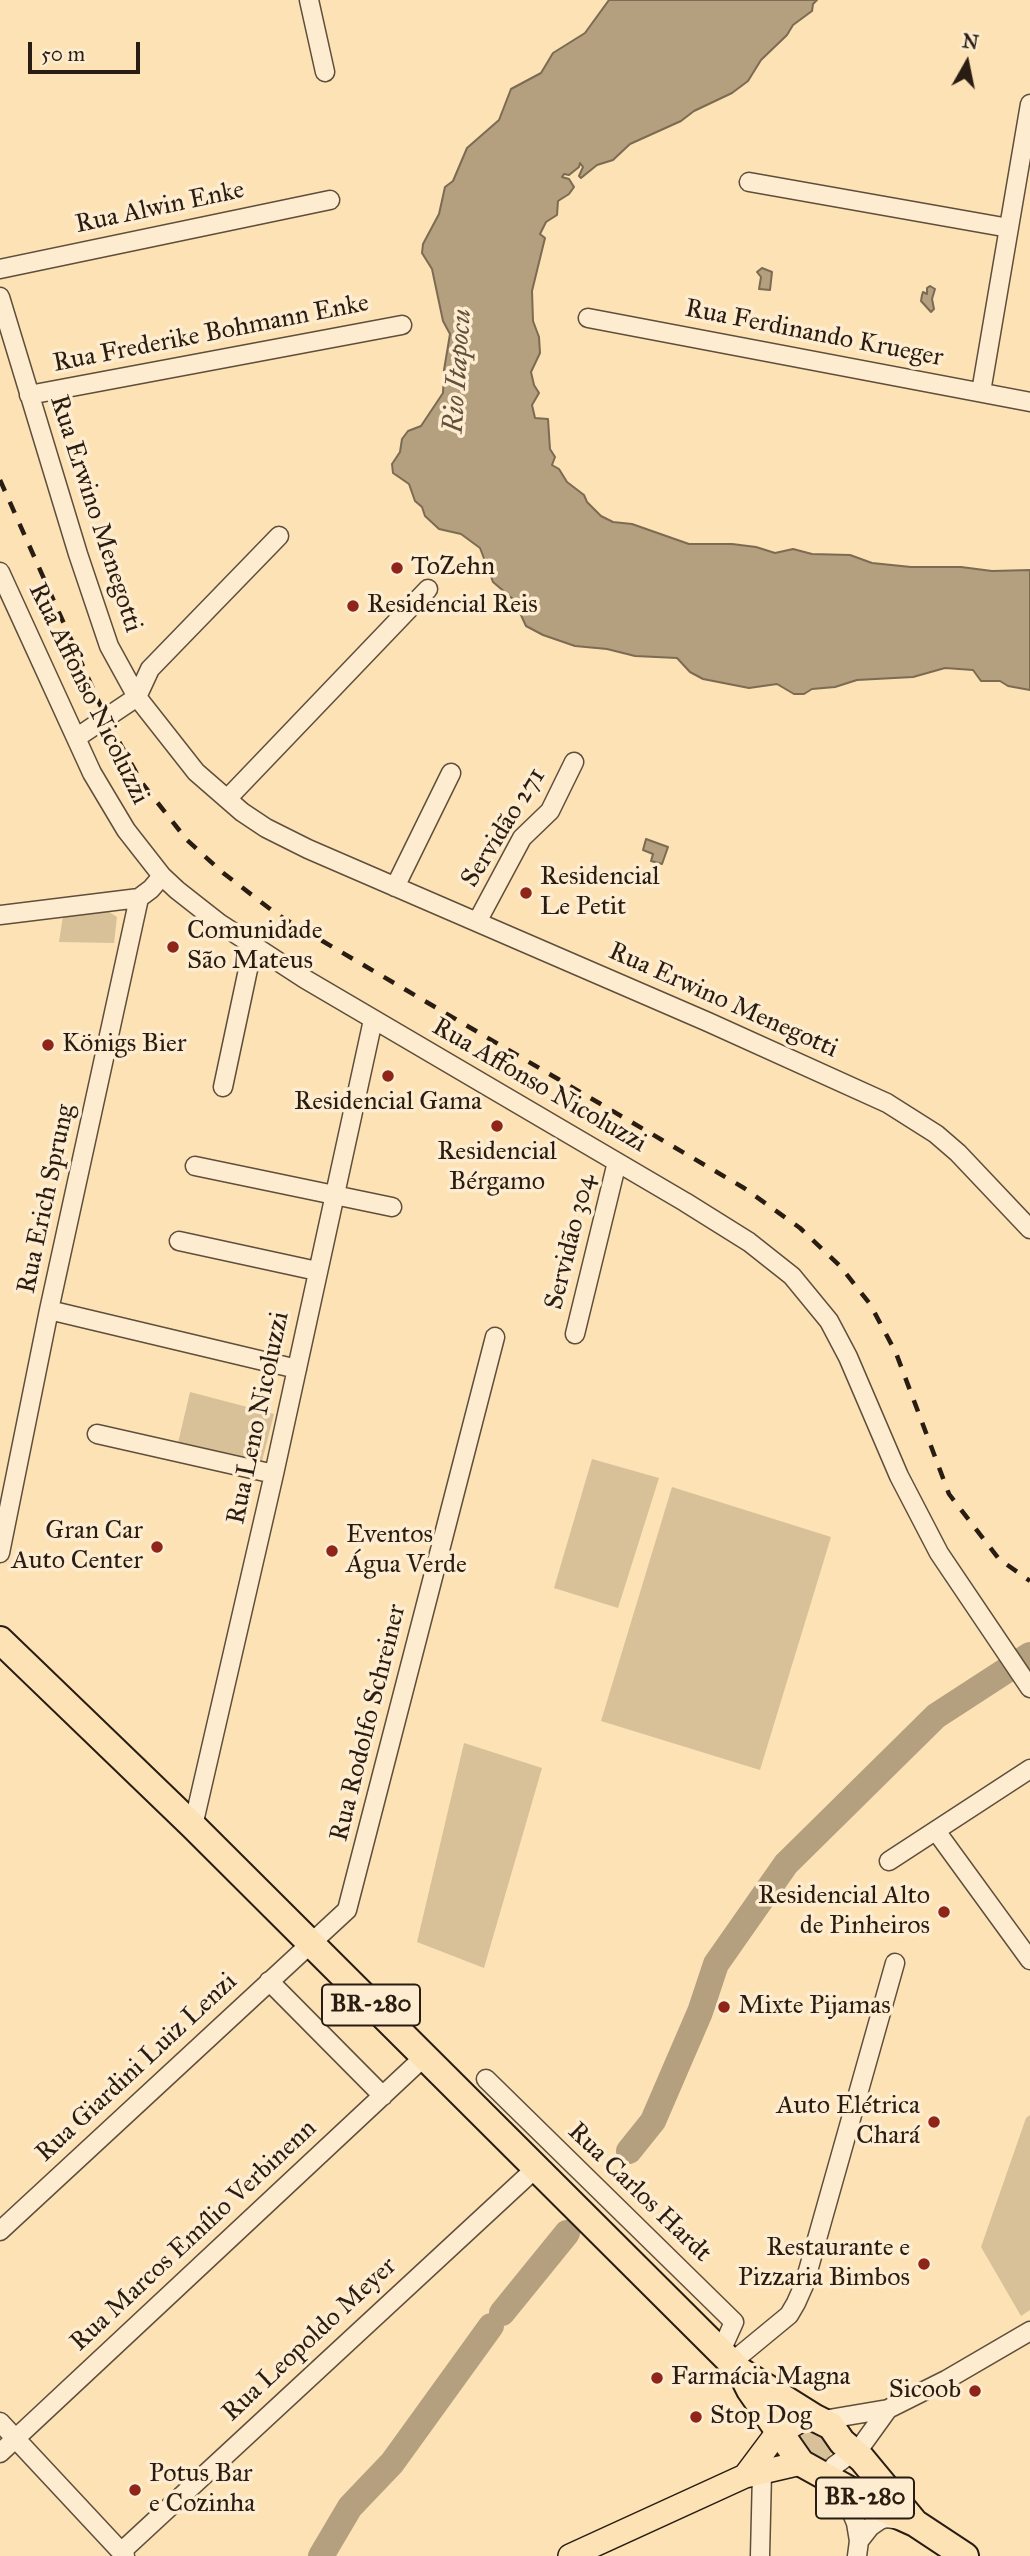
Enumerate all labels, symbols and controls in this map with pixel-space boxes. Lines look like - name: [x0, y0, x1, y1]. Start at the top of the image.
- scale bar: [32, 28, 144, 72]
- north arrow: [932, 28, 1002, 98]
- text: N: [961, 29, 980, 54]
- text: 50 m: [41, 41, 85, 67]
- street label: Rua Alwin Enke: [73, 175, 247, 241]
- street label: Rua Frederike Bohmann Enke: [50, 288, 372, 380]
- street label: Rua Ferdinando Krueger: [682, 294, 946, 374]
- water label: Rio Itapocu: [438, 308, 480, 434]
- street label: Rua Erwino Menegotti: [42, 392, 148, 636]
- place label: ToZehn: [411, 552, 495, 584]
- marker: ToZehn: [389, 560, 405, 576]
- street label: Rua Affonso Nicoluzzi: [21, 578, 155, 810]
- place label: Residencial Reis: [367, 590, 538, 622]
- marker: Residencial Reis: [345, 598, 361, 614]
- street label: Servidão 271: [455, 763, 553, 893]
- place label: Residencial Le Petit: [540, 862, 660, 924]
- marker: Residencial Le Petit: [518, 885, 534, 901]
- place label: Comunidade São Mateus: [187, 916, 322, 978]
- street label: Rua Erwino Menegotti: [604, 936, 842, 1066]
- marker: Comunidade São Mateus: [165, 939, 181, 955]
- street label: Rua Affonso Nicoluzzi: [426, 1012, 652, 1160]
- place label: Königs Bier: [62, 1029, 187, 1061]
- marker: Königs Bier: [40, 1037, 56, 1053]
- marker: Residencial Gama: [380, 1068, 396, 1084]
- place label: Residencial Gama: [294, 1087, 482, 1119]
- street label: Rua Erich Sprung: [12, 1102, 82, 1296]
- marker: Residencial Bérgamo: [489, 1118, 505, 1134]
- place label: Residencial Bérgamo: [437, 1137, 557, 1198]
- street label: Servidão 304: [539, 1171, 603, 1313]
- street label: Rua Leno Nicoluzzi: [221, 1309, 297, 1527]
- place label: Gran Car Auto Center: [12, 1516, 143, 1578]
- place label: Eventos Água Verde: [346, 1520, 467, 1582]
- marker: Gran Car Auto Center: [149, 1539, 165, 1555]
- marker: Eventos Água Verde: [324, 1543, 340, 1559]
- street label: Rua Rodolfo Schreiner: [324, 1601, 414, 1845]
- place label: Residencial Alto de Pinheiros: [758, 1881, 930, 1942]
- marker: Residencial Alto de Pinheiros: [936, 1904, 952, 1920]
- street label: Rua Giardini Luiz Lenzi: [30, 1967, 244, 2169]
- road number: BR-280: [322, 1984, 420, 2026]
- place label: Mixte Pijamas: [738, 1991, 891, 2023]
- marker: Mixte Pijamas: [716, 1999, 732, 2015]
- place label: Auto Elétrica Chará: [776, 2091, 920, 2152]
- street label: Rua Marcos Emílio Verbinenn: [64, 2114, 324, 2358]
- marker: Auto Elétrica Chará: [926, 2114, 942, 2130]
- street label: Rua Carlos Hardt: [561, 2117, 717, 2269]
- place label: Restaurante e Pizzaria Bimbos: [738, 2233, 910, 2294]
- street label: Rua Leopoldo Meyer: [216, 2251, 404, 2429]
- marker: Restaurante e Pizzaria Bimbos: [916, 2256, 932, 2272]
- place label: Farmácia Magna: [671, 2362, 851, 2394]
- marker: Farmácia Magna: [649, 2370, 665, 2386]
- place label: Sicoob: [889, 2375, 961, 2407]
- marker: Sicoob: [967, 2383, 983, 2399]
- place label: Stop Dog: [710, 2401, 812, 2433]
- marker: Stop Dog: [688, 2409, 704, 2425]
- place label: Potus Bar e Cozinha: [149, 2459, 255, 2520]
- road number: BR-280: [816, 2477, 914, 2518]
- marker: Potus Bar e Cozinha: [127, 2482, 143, 2498]

